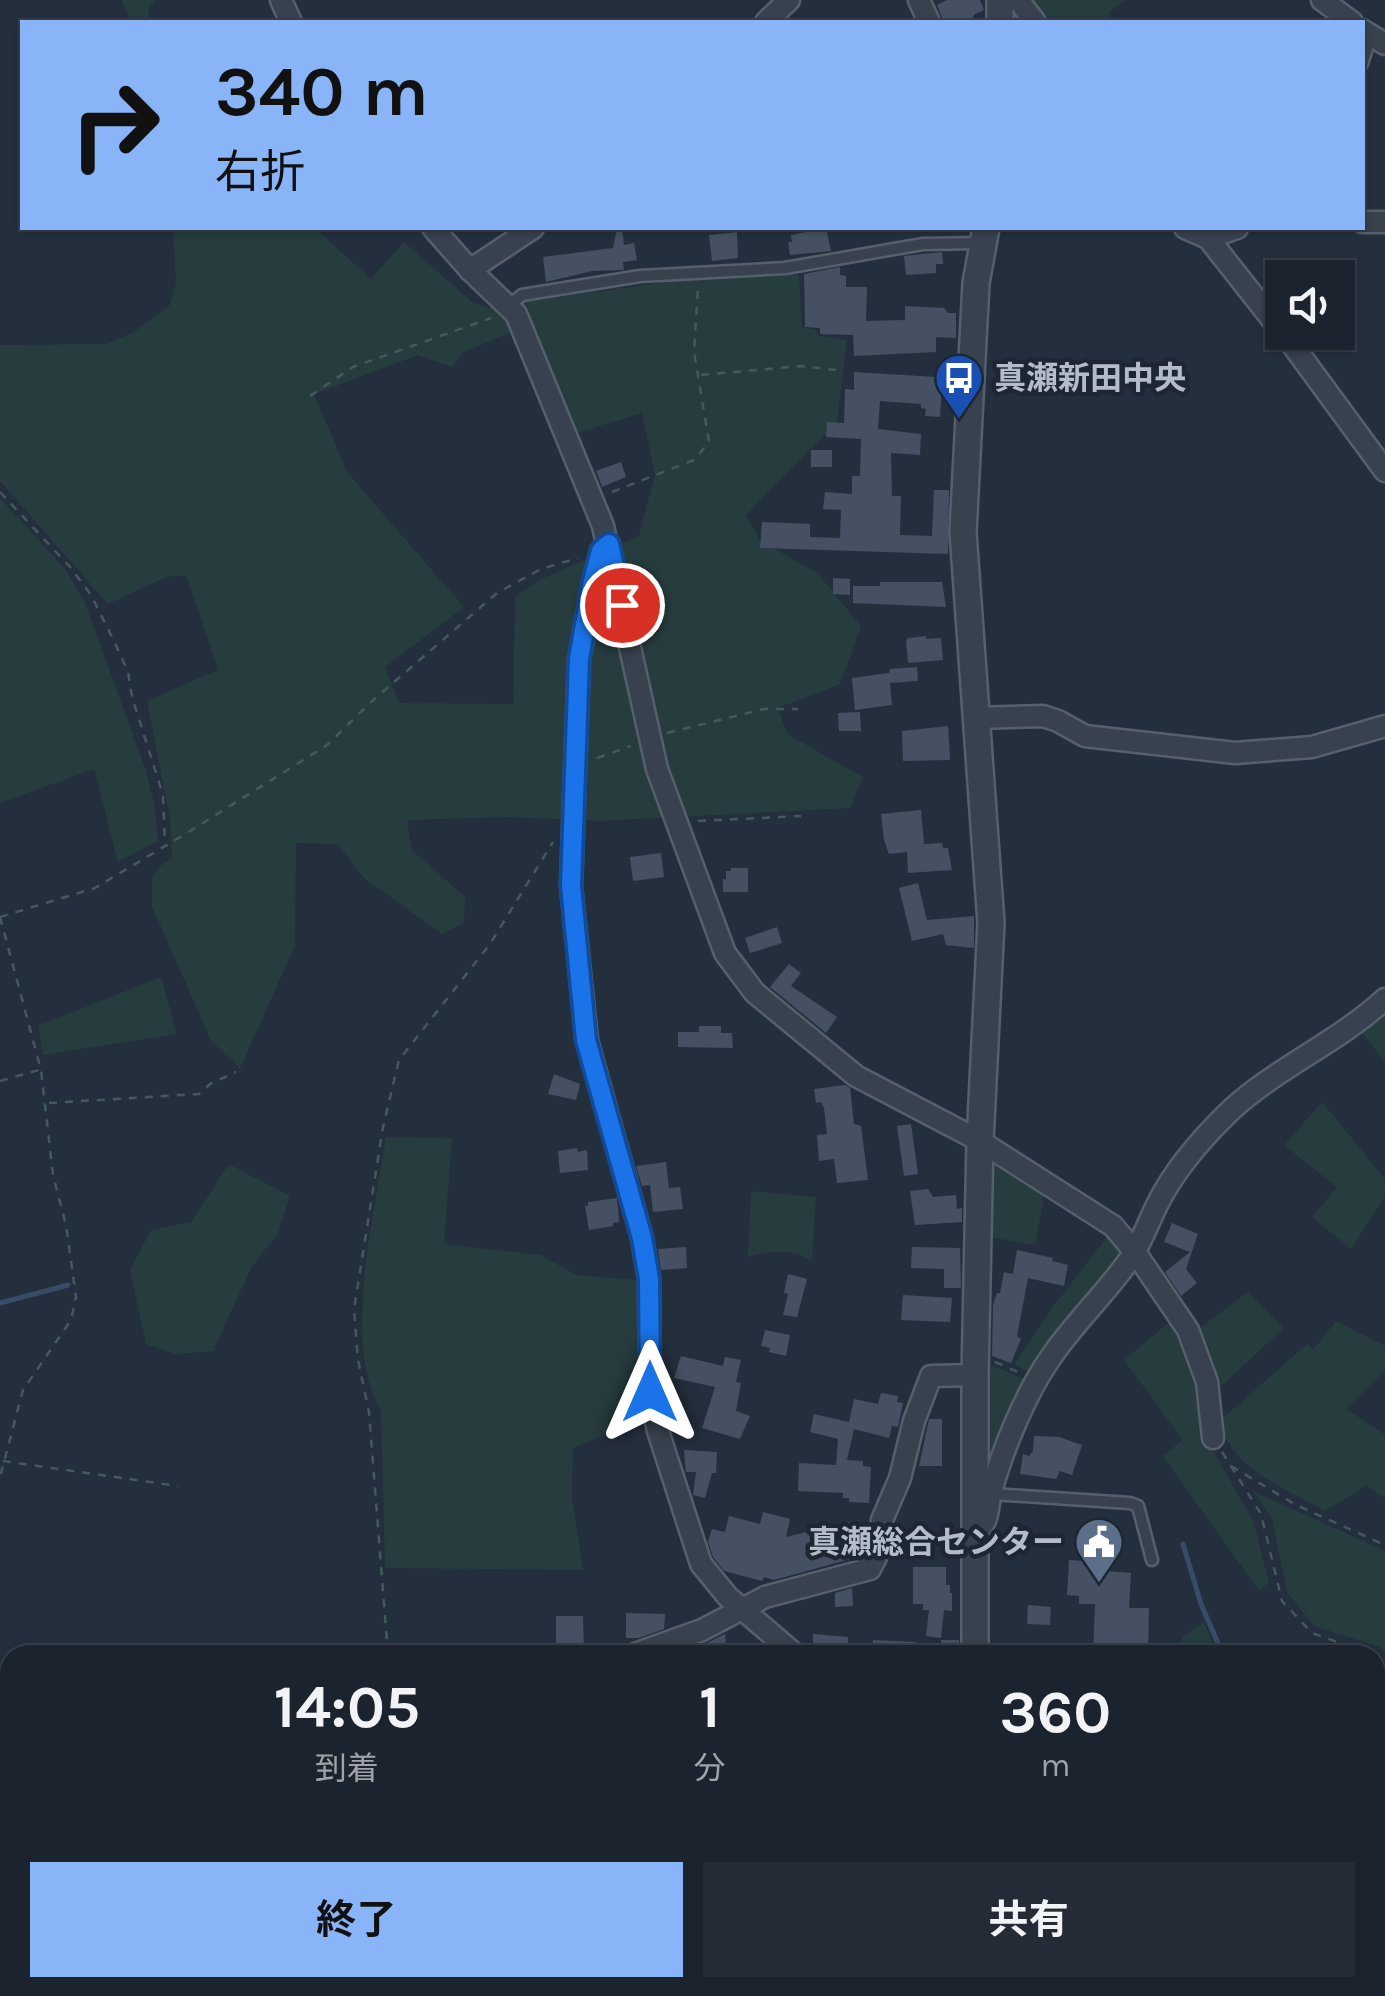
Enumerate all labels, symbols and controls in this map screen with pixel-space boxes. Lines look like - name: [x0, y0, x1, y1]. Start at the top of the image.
- text: 340 m: [215, 51, 429, 133]
- icon: right: [50, 60, 180, 190]
- text: 右折: [215, 146, 305, 198]
- map controls: [1265, 260, 1355, 350]
- button: sound: [1265, 260, 1355, 350]
- bus stop icon: 真瀬新田中央: [933, 352, 985, 420]
- place label: 真瀬新田中央: [994, 360, 1186, 397]
- pin: [580, 563, 665, 648]
- icon: arrive: [595, 578, 650, 633]
- position arrow: [598, 1340, 702, 1444]
- public building icon: 真瀬総合センター: [1073, 1516, 1125, 1584]
- place label: 真瀬総合センター: [808, 1524, 1064, 1561]
- text: 14:05: [274, 1672, 420, 1742]
- text: 1: [699, 1672, 720, 1742]
- text: 360: [1000, 1677, 1111, 1747]
- text: m: [1040, 1747, 1070, 1784]
- text: 到着: [315, 1750, 379, 1787]
- text: 分: [694, 1750, 726, 1787]
- button: 終了: [30, 1862, 683, 1977]
- button: 共有: [703, 1862, 1355, 1977]

